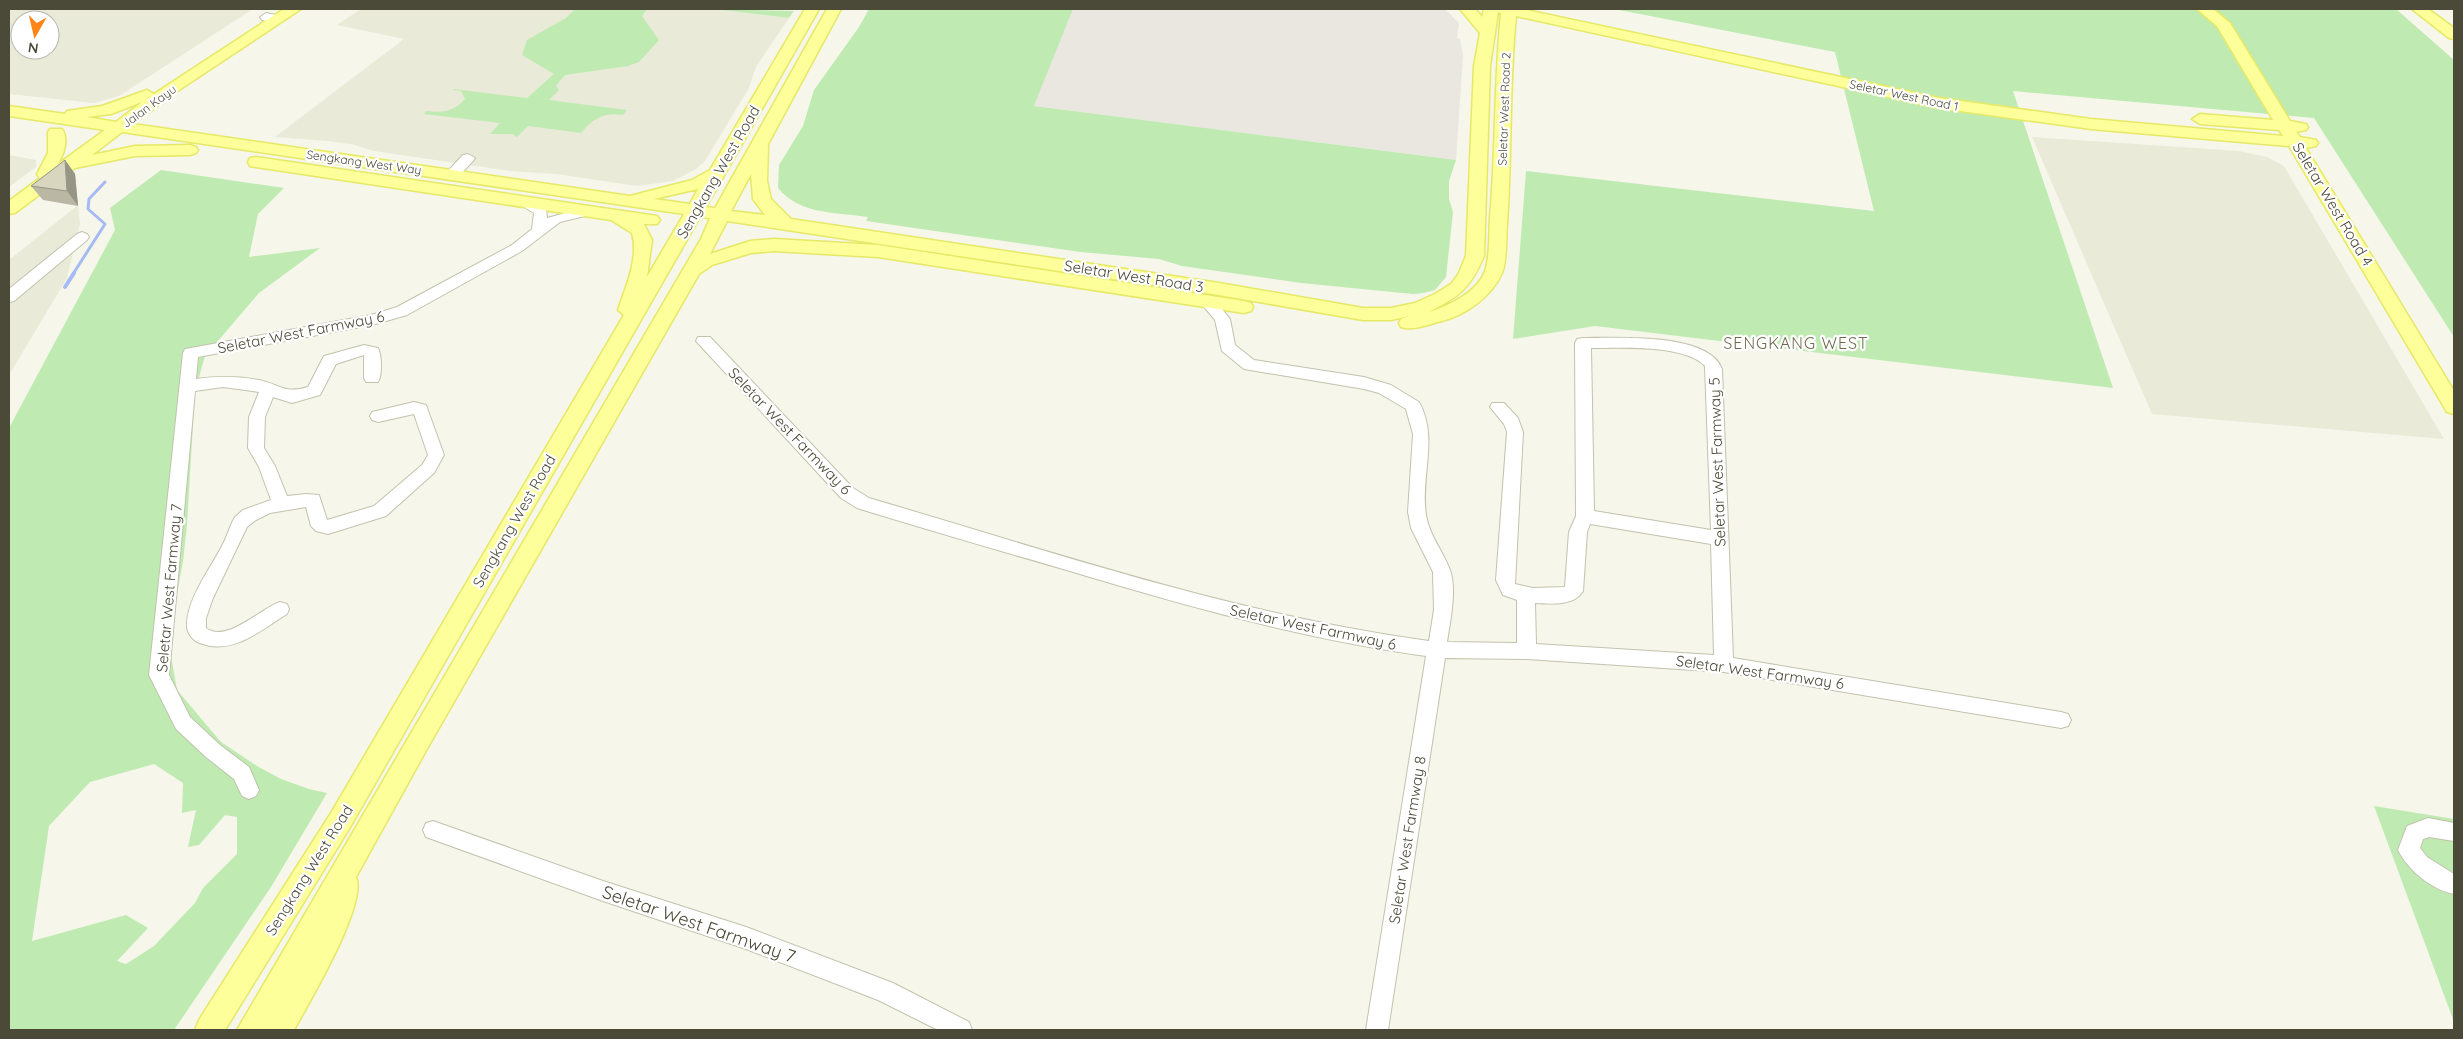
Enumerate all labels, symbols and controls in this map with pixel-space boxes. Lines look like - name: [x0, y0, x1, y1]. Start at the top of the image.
- north arrow: [10, 10, 60, 60]
- text: N: [27, 38, 40, 58]
- street label: Seletar West Road 2: [1495, 52, 1513, 166]
- street label: Seletar West Road 1: [1848, 76, 1960, 114]
- street label: Jalan Kayu: [119, 81, 179, 131]
- street label: Sengkang West Road: [672, 102, 764, 242]
- street label: Seletar West Road 4: [2289, 139, 2377, 269]
- street label: Sengkang West Way: [306, 146, 422, 178]
- street label: Seletar West Road 3: [1063, 256, 1205, 296]
- street label: Seletar West Farmway 6: [216, 307, 386, 357]
- district label: SENGKANG WEST: [1723, 333, 1869, 353]
- street label: Seletar West Farmway 6: [724, 363, 856, 499]
- street label: Seletar West Farmway 5: [1705, 377, 1729, 547]
- street label: Sengkang West Road: [468, 451, 560, 591]
- street label: Seletar West Farmway 7: [152, 503, 186, 673]
- street label: Seletar West Farmway 6: [1228, 600, 1398, 654]
- street label: Seletar West Farmway 6: [1675, 651, 1845, 693]
- street label: Seletar West Farmway 8: [1384, 755, 1430, 925]
- street label: Sengkang West Road: [261, 801, 357, 939]
- street label: Seletar West Farmway 7: [599, 880, 799, 968]

